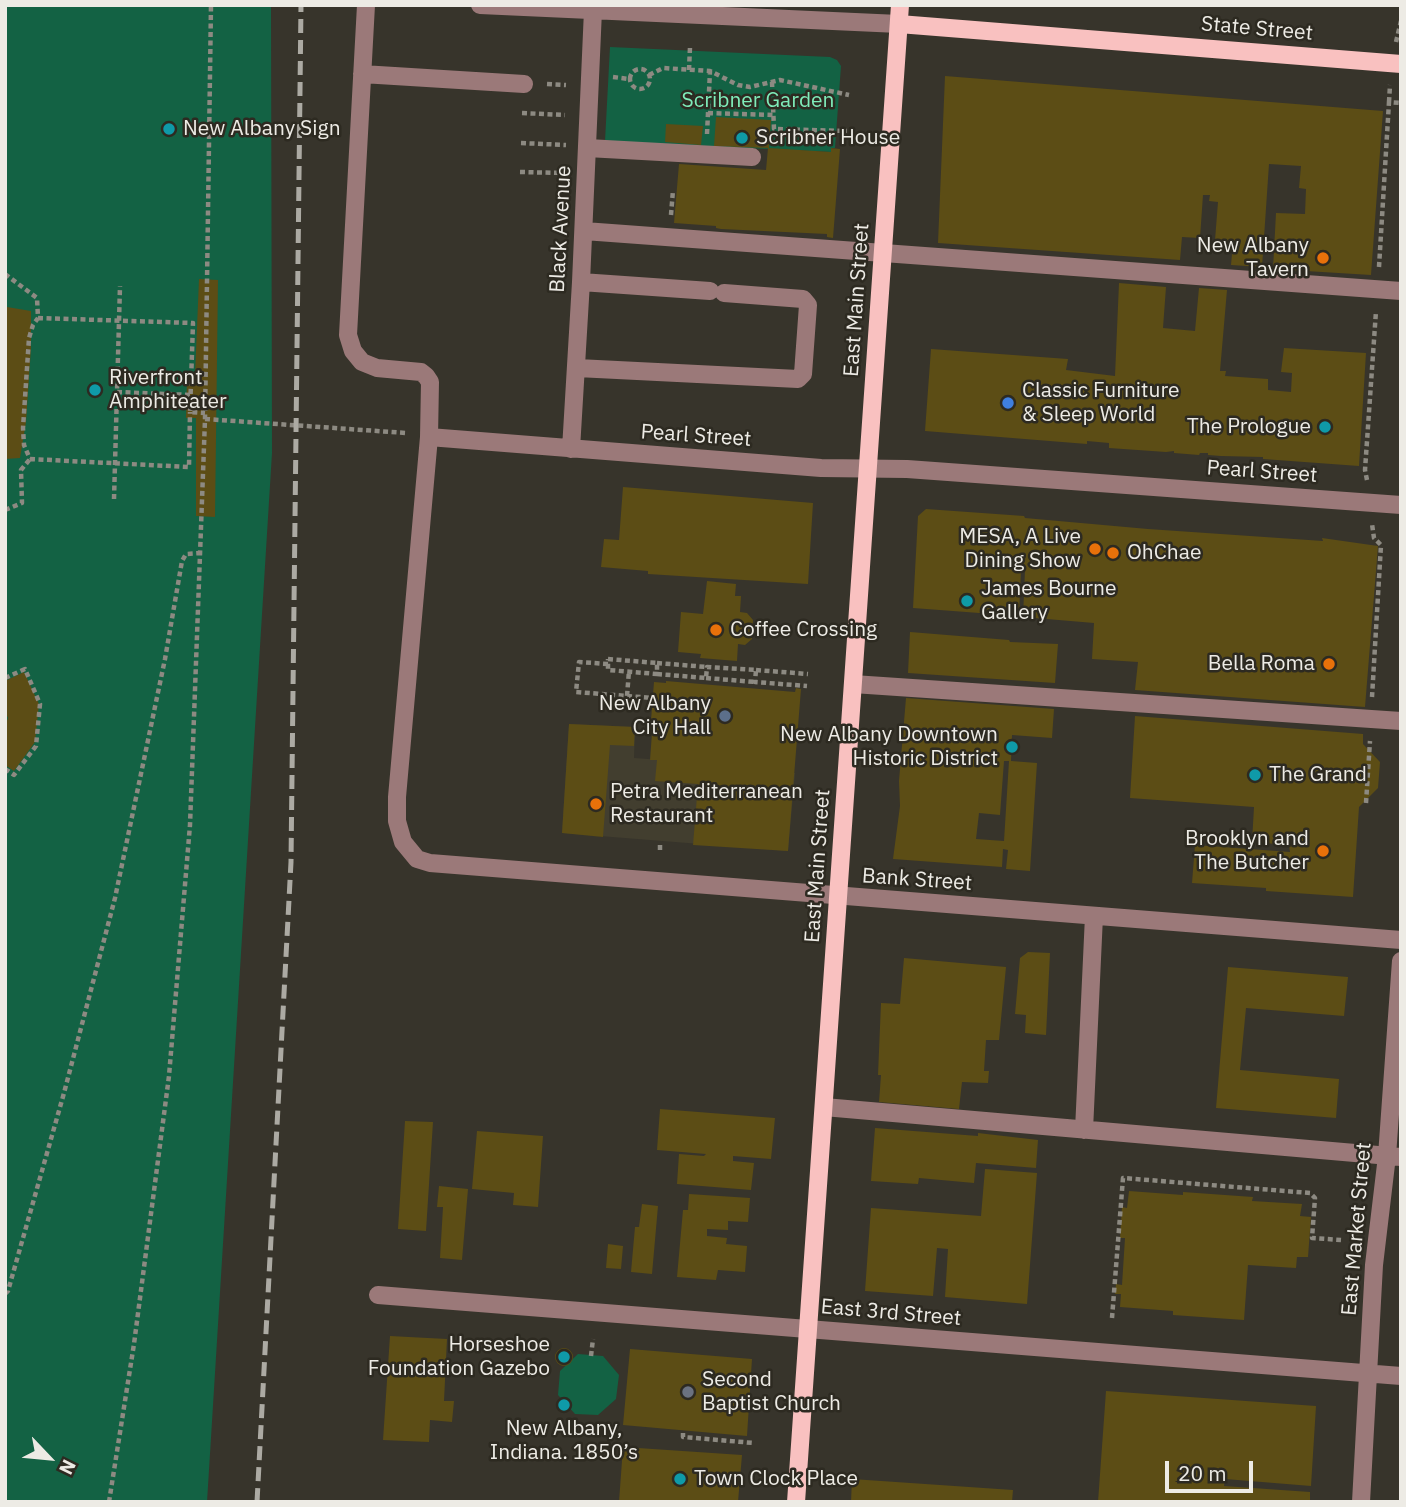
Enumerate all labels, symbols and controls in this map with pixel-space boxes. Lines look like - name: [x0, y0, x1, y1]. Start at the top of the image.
- street label: State Street: [1200, 12, 1314, 46]
- park label: Scribner Garden: [681, 88, 835, 114]
- place label: New Albany Sign: [183, 116, 341, 142]
- marker: New Albany Sign: [161, 121, 177, 137]
- place label: Scribner House: [756, 125, 900, 151]
- marker: Scribner House: [734, 130, 750, 146]
- street label: Black Avenue: [545, 165, 577, 293]
- street label: East Main Street: [839, 222, 875, 378]
- place label: New Albany Tavern: [1197, 233, 1309, 283]
- marker: New Albany Tavern: [1315, 250, 1331, 266]
- place label: Riverfront Amphiteater: [109, 365, 227, 415]
- place label: Classic Furniture & Sleep World: [1022, 378, 1180, 428]
- marker: Riverfront Amphiteater: [87, 382, 103, 398]
- marker: Classic Furniture & Sleep World: [1000, 395, 1016, 411]
- place label: The Prologue: [1187, 414, 1311, 440]
- marker: The Prologue: [1317, 419, 1333, 435]
- street label: Pearl Street: [640, 420, 752, 452]
- street label: Pearl Street: [1206, 456, 1318, 488]
- place label: MESA, A Live Dining Show: [959, 524, 1081, 574]
- place label: OhChae: [1127, 540, 1202, 566]
- marker: MESA, A Live Dining Show: [1087, 541, 1103, 557]
- marker: OhChae: [1105, 545, 1121, 561]
- place label: James Bourne Gallery: [981, 576, 1117, 626]
- marker: James Bourne Gallery: [959, 593, 975, 609]
- place label: Coffee Crossing: [730, 617, 877, 643]
- marker: Coffee Crossing: [708, 622, 724, 638]
- place label: Bella Roma: [1208, 651, 1315, 677]
- marker: Bella Roma: [1321, 656, 1337, 672]
- place label: New Albany City Hall: [599, 691, 711, 741]
- marker: New Albany City Hall: [717, 708, 733, 724]
- place label: New Albany Downtown Historic District: [780, 722, 998, 772]
- marker: New Albany Downtown Historic District: [1004, 739, 1020, 755]
- place label: The Grand: [1269, 762, 1367, 788]
- marker: The Grand: [1247, 767, 1263, 783]
- place label: Petra Mediterranean Restaurant: [610, 779, 803, 829]
- street label: East Main Street: [800, 788, 836, 944]
- marker: Petra Mediterranean Restaurant: [588, 796, 604, 812]
- place label: Brooklyn and The Butcher: [1185, 826, 1309, 876]
- marker: Brooklyn and The Butcher: [1315, 843, 1331, 859]
- street label: Bank Street: [861, 864, 973, 896]
- street label: East Market Street: [1337, 1141, 1377, 1317]
- street label: East 3rd Street: [820, 1294, 962, 1332]
- place label: Horseshoe Foundation Gazebo: [368, 1332, 550, 1382]
- marker: Horseshoe Foundation Gazebo: [556, 1349, 572, 1365]
- place label: Second Baptist Church: [702, 1367, 841, 1417]
- marker: Second Baptist Church: [680, 1384, 696, 1400]
- marker: New Albany, Indiana. 1850’s: [556, 1397, 572, 1413]
- place label: New Albany, Indiana. 1850’s: [490, 1416, 638, 1466]
- north arrow: [14, 1423, 84, 1493]
- scale bar: [1168, 1448, 1256, 1492]
- text: N: [54, 1456, 82, 1479]
- text: 20 m: [1178, 1459, 1227, 1487]
- place label: Town Clock Place: [694, 1466, 858, 1492]
- marker: Town Clock Place: [672, 1471, 688, 1487]

